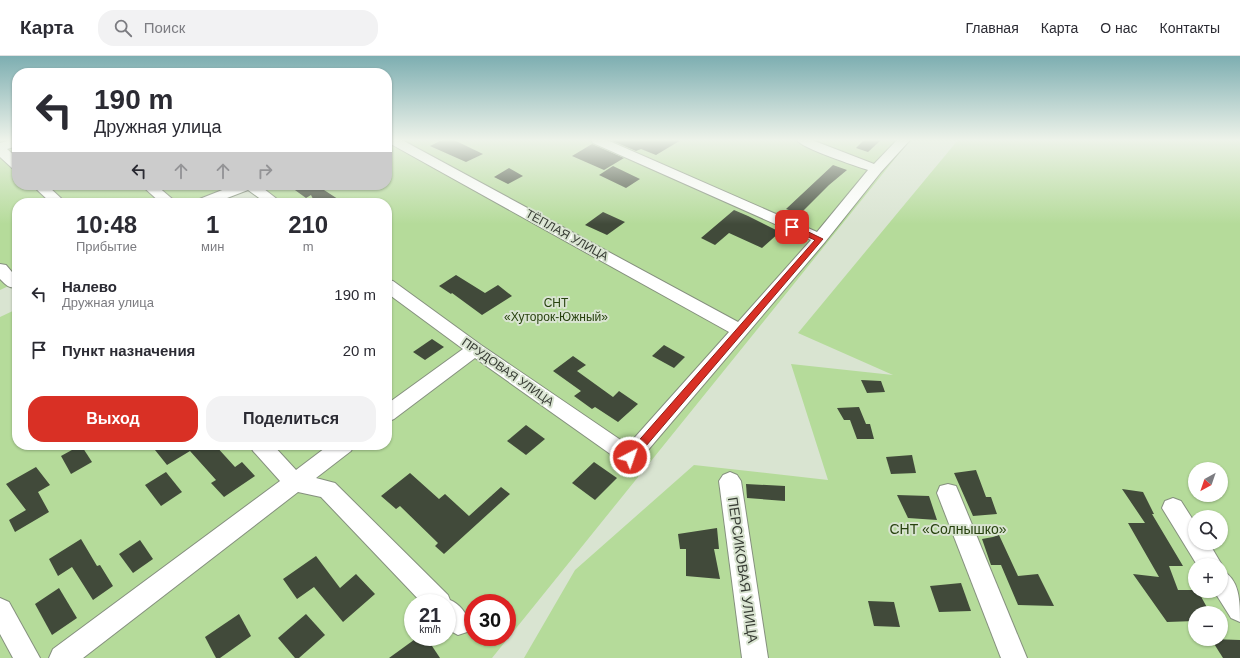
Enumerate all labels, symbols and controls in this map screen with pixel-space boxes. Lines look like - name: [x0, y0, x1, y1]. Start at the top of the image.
- search box: [98, 10, 378, 46]
- text: Карта: [20, 17, 74, 38]
- icon: search: [112, 17, 134, 39]
- text: Поиск: [144, 19, 185, 36]
- text: Главная: [965, 20, 1019, 36]
- text: Карта: [1041, 20, 1078, 36]
- text: О нас: [1100, 20, 1138, 36]
- text: Контакты: [1160, 20, 1220, 36]
- icon: left: [28, 84, 80, 136]
- text: 190 m: [94, 84, 173, 115]
- text: Дружная улица: [94, 117, 221, 137]
- icon: left: [128, 160, 150, 182]
- icon: ahead: [170, 160, 192, 182]
- icon: ahead: [212, 160, 234, 182]
- icon: right: [254, 160, 276, 182]
- street label: ТЁПЛАЯ УЛИЦА: [523, 206, 611, 264]
- pin: [775, 210, 809, 244]
- text: 10:48: [76, 211, 137, 238]
- text: 1: [206, 211, 219, 238]
- text: 210: [288, 211, 328, 238]
- icon: arrive: [781, 216, 803, 238]
- text: Прибытие: [76, 239, 137, 254]
- text: мин: [201, 239, 224, 254]
- text: m: [303, 239, 314, 254]
- text: Налево: [62, 278, 117, 295]
- icon: left: [28, 283, 50, 305]
- text: 190 m: [334, 286, 376, 303]
- text: Дружная улица: [62, 295, 154, 310]
- park label: СНТ «Хуторок-Южный»: [504, 296, 608, 324]
- street label: ПРУДОВАЯ УЛИЦА: [459, 335, 557, 409]
- icon: arrive: [28, 339, 50, 361]
- text: Пункт назначения: [62, 342, 195, 359]
- text: 20 m: [343, 342, 376, 359]
- button: Выход: [28, 396, 198, 442]
- button: Поделиться: [206, 396, 376, 442]
- position arrow: [609, 436, 651, 478]
- north arrow: [1188, 462, 1228, 502]
- map controls: [1188, 462, 1228, 646]
- street label: ПЕРСИКОВАЯ УЛИЦА: [725, 496, 761, 645]
- button: search: [1188, 510, 1228, 550]
- park label: СНТ «Солнышко»: [889, 521, 1007, 537]
- button: +: [1188, 558, 1228, 598]
- speed limit sign: 30: [464, 594, 516, 646]
- text: 21: [419, 604, 441, 626]
- button: −: [1188, 606, 1228, 646]
- text: km/h: [419, 624, 441, 635]

